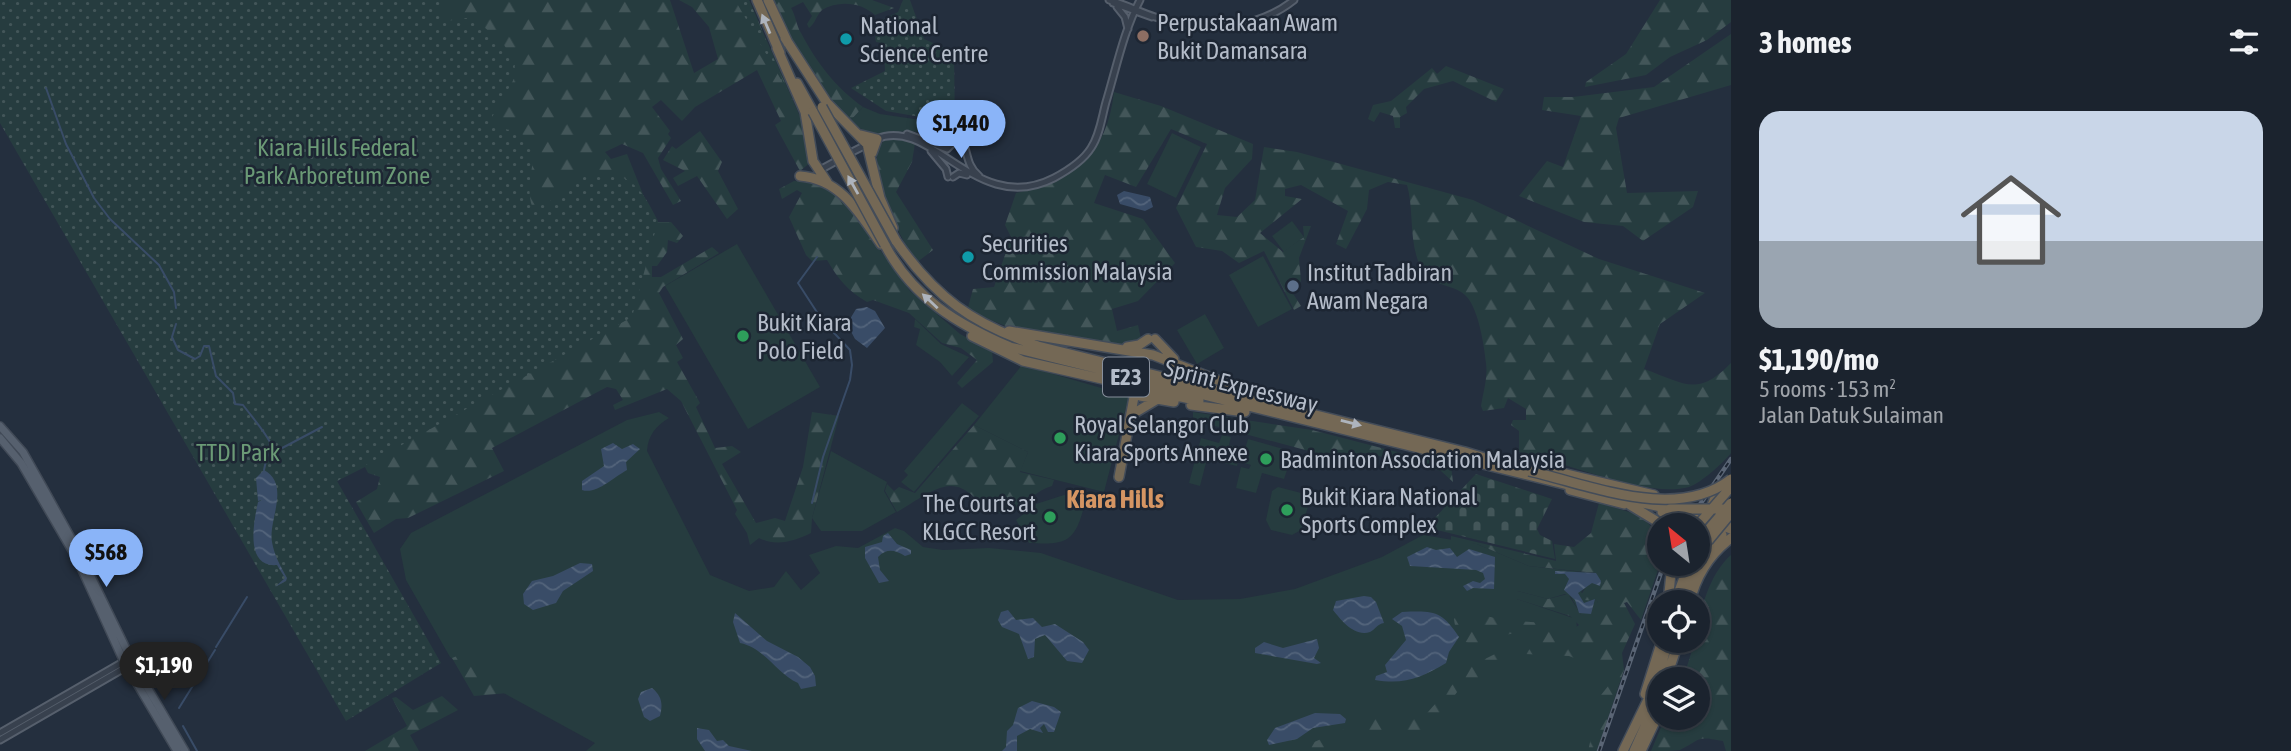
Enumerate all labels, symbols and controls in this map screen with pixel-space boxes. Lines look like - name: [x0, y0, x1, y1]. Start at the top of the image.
- place label: Perpustakaan Awam Bukit Damansara: [1157, 9, 1338, 64]
- place label: National Science Centre: [860, 12, 988, 67]
- one-way arrow: [760, 14, 771, 35]
- icon: filters: [2225, 23, 2263, 61]
- text: 3 homes: [1759, 25, 1852, 59]
- marker: Perpustakaan Awam Bukit Damansara: [1135, 28, 1151, 44]
- marker: National Science Centre: [838, 31, 854, 47]
- pin: $1,440: [904, 100, 1018, 160]
- text: $1,440: [933, 110, 990, 136]
- park label: Kiara Hills Federal Park Arboretum Zone: [244, 134, 430, 189]
- icon: home: [1948, 157, 2074, 283]
- one-way arrow: [847, 175, 859, 195]
- place label: Securities Commission Malaysia: [982, 230, 1173, 285]
- marker: Securities Commission Malaysia: [960, 249, 976, 265]
- place label: Institut Tadbiran Awam Negara: [1307, 259, 1452, 314]
- marker: Institut Tadbiran Awam Negara: [1285, 278, 1301, 294]
- one-way arrow: [921, 293, 938, 309]
- place label: Bukit Kiara Polo Field: [757, 309, 852, 364]
- marker: Bukit Kiara Polo Field: [735, 328, 751, 344]
- text: $1,190/mo: [1759, 342, 1879, 376]
- street label: Sprint Expressway: [1161, 354, 1321, 418]
- road number: E23: [1103, 358, 1149, 396]
- text: 5 rooms · 153 m²: [1759, 376, 1896, 402]
- text: Jalan Datuk Sulaiman: [1759, 402, 1944, 428]
- place label: Royal Selangor Club Kiara Sports Annexe: [1074, 411, 1249, 466]
- one-way arrow: [1340, 418, 1362, 429]
- marker: Royal Selangor Club Kiara Sports Annexe: [1052, 430, 1068, 446]
- park label: TTDI Park: [196, 439, 280, 466]
- place label: Badminton Association Malaysia: [1280, 446, 1565, 473]
- marker: Badminton Association Malaysia: [1258, 451, 1274, 467]
- place label: Bukit Kiara National Sports Complex: [1301, 483, 1478, 538]
- district label: Kiara Hills: [1066, 484, 1164, 514]
- place label: The Courts at KLGCC Resort: [922, 490, 1036, 545]
- marker: Bukit Kiara National Sports Complex: [1279, 502, 1295, 518]
- marker: The Courts at KLGCC Resort: [1042, 509, 1058, 525]
- north arrow: [1647, 513, 1710, 576]
- map controls: [1647, 513, 1710, 730]
- pin: $568: [65, 530, 147, 589]
- text: $568: [85, 539, 127, 565]
- button: locate: [1647, 590, 1710, 653]
- pin: $1,190: [107, 642, 221, 702]
- text: $1,190: [136, 652, 193, 678]
- button: layers: [1647, 667, 1710, 730]

